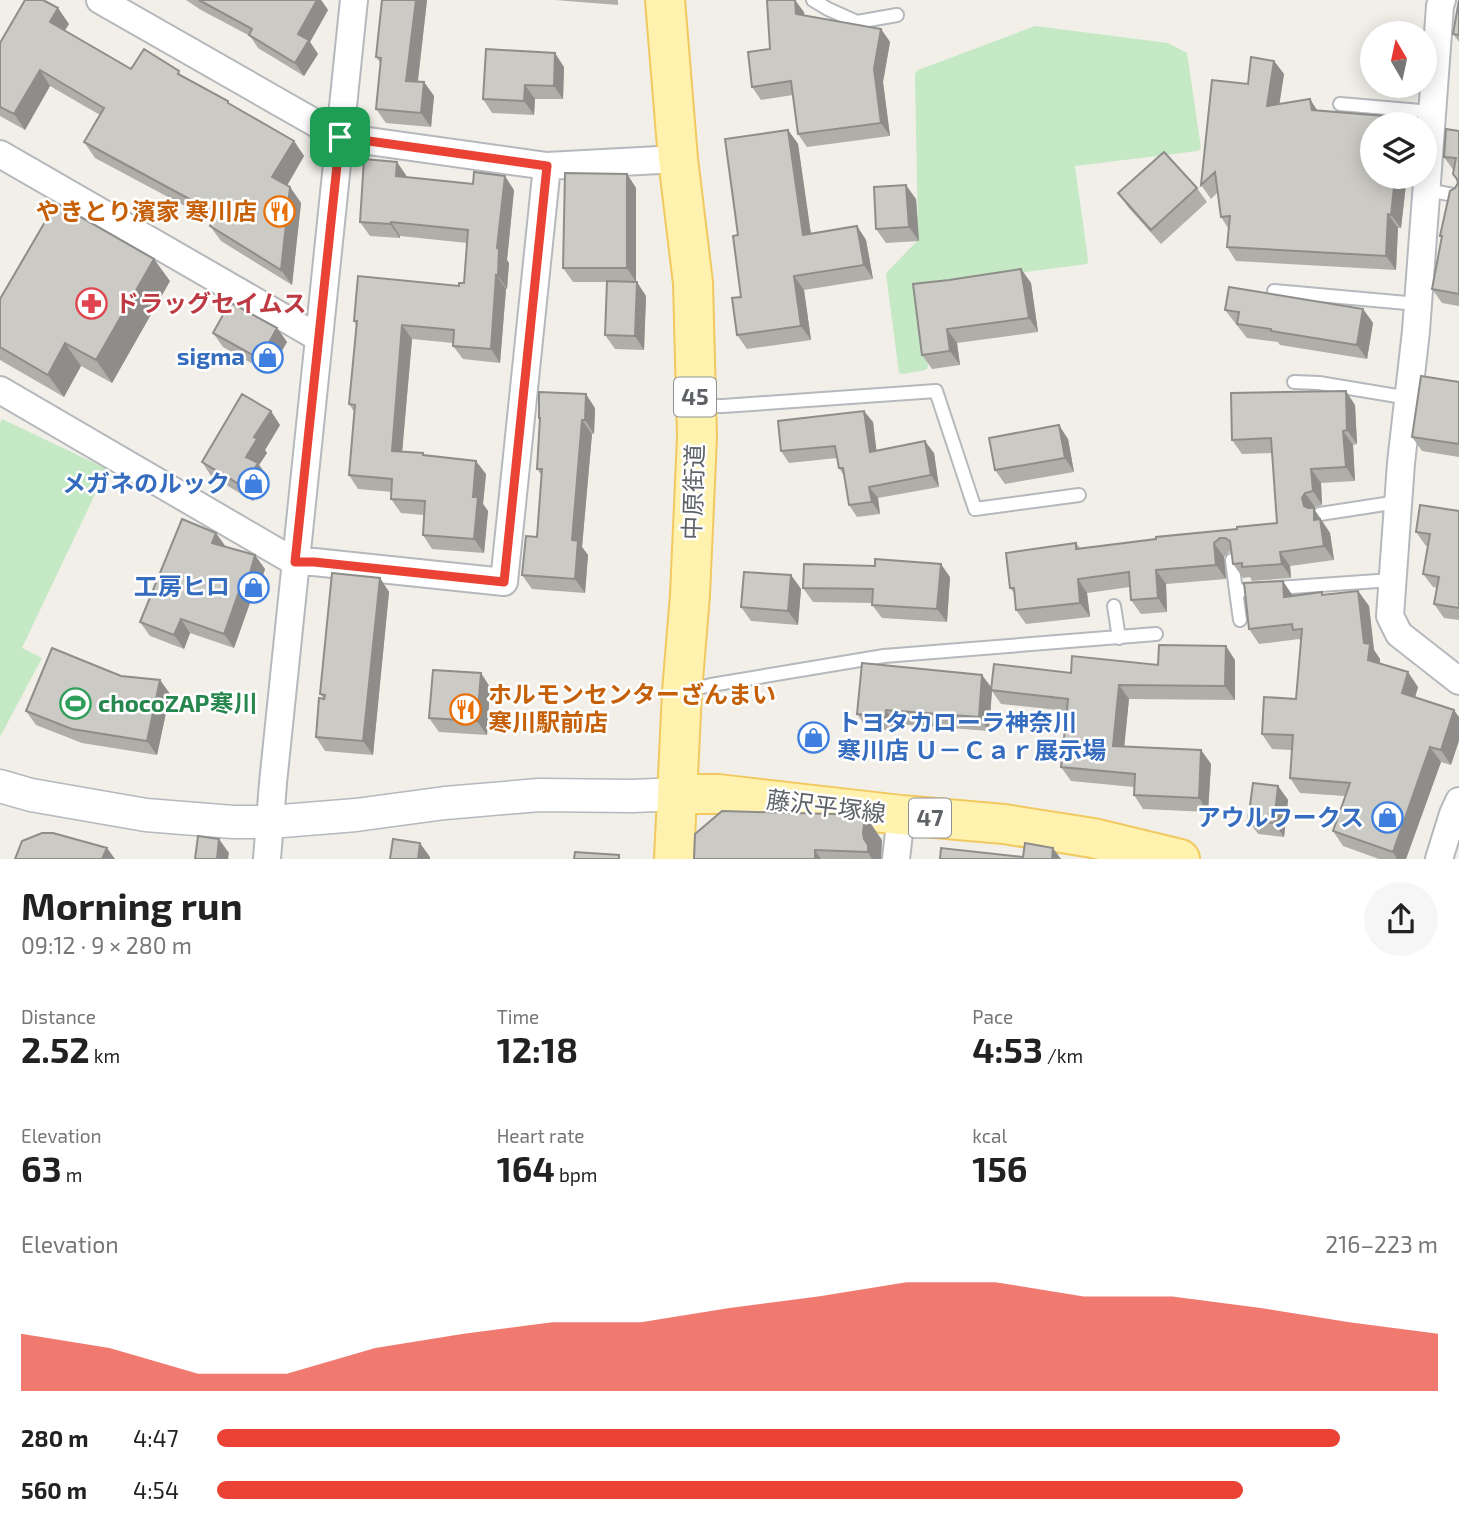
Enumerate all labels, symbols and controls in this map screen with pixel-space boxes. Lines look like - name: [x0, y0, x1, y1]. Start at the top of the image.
- north arrow: [1360, 21, 1437, 98]
- map controls: [1360, 21, 1437, 189]
- pin: [310, 107, 370, 167]
- button: layers: [1360, 112, 1437, 189]
- icon: arrive: [321, 118, 359, 156]
- restaurant icon: やきとり濱家 寒川店: [263, 195, 297, 229]
- place label: やきとり濱家 寒川店: [36, 196, 257, 225]
- pharmacy icon: ドラッグセイムス: [75, 287, 109, 321]
- place label: ドラッグセイムス: [115, 288, 307, 317]
- shop icon: sigma: [251, 340, 285, 374]
- place label: sigma: [177, 341, 245, 370]
- road number: 45: [674, 378, 716, 416]
- street label: 中原街道: [676, 443, 709, 540]
- shop icon: メガネのルック: [236, 467, 270, 501]
- place label: メガネのルック: [62, 468, 230, 497]
- shop icon: 工房ヒロ: [236, 570, 270, 604]
- place label: 工房ヒロ: [134, 571, 230, 600]
- place label: ホルモンセンターざんまい 寒川駅前店: [488, 679, 776, 736]
- sports icon: chocoZAP寒川: [58, 687, 92, 721]
- place label: chocoZAP寒川: [98, 688, 257, 717]
- restaurant icon: ホルモンセンターざんまい 寒川駅前店: [448, 692, 482, 726]
- place label: トヨタカローラ神奈川 寒川店 Ｕ－Ｃａｒ展示場: [837, 707, 1106, 764]
- shop icon: トヨタカローラ神奈川 寒川店 Ｕ－Ｃａｒ展示場: [797, 720, 831, 754]
- street label: 藤沢平塚線: [765, 784, 888, 827]
- road number: 47: [909, 798, 951, 838]
- shop icon: アウルワークス: [1370, 801, 1404, 835]
- place label: アウルワークス: [1197, 802, 1364, 831]
- text: Morning run: [21, 882, 242, 928]
- button: share: [1364, 882, 1438, 956]
- text: 09:12 · 9 × 280 m: [21, 931, 192, 959]
- text: Distance: [21, 1005, 96, 1028]
- text: Time: [497, 1005, 539, 1028]
- text: Pace: [972, 1005, 1013, 1028]
- text: 2.52: [21, 1028, 90, 1070]
- text: 12:18: [497, 1028, 578, 1070]
- text: 4:53: [972, 1028, 1043, 1070]
- text: km: [90, 1044, 120, 1067]
- text: /km: [1043, 1044, 1083, 1067]
- text: Elevation: [21, 1124, 102, 1147]
- text: Heart rate: [497, 1124, 585, 1147]
- text: kcal: [972, 1124, 1007, 1147]
- text: 63: [21, 1147, 62, 1189]
- text: 164: [497, 1147, 555, 1189]
- text: 156: [972, 1147, 1027, 1189]
- text: m: [62, 1163, 82, 1186]
- text: bpm: [555, 1163, 597, 1186]
- text: Elevation: [21, 1230, 119, 1258]
- text: 216–223 m: [1325, 1230, 1438, 1258]
- text: 280 m: [21, 1424, 88, 1452]
- text: 4:47: [133, 1424, 179, 1452]
- text: 560 m: [21, 1476, 87, 1504]
- text: 4:54: [133, 1476, 179, 1504]

